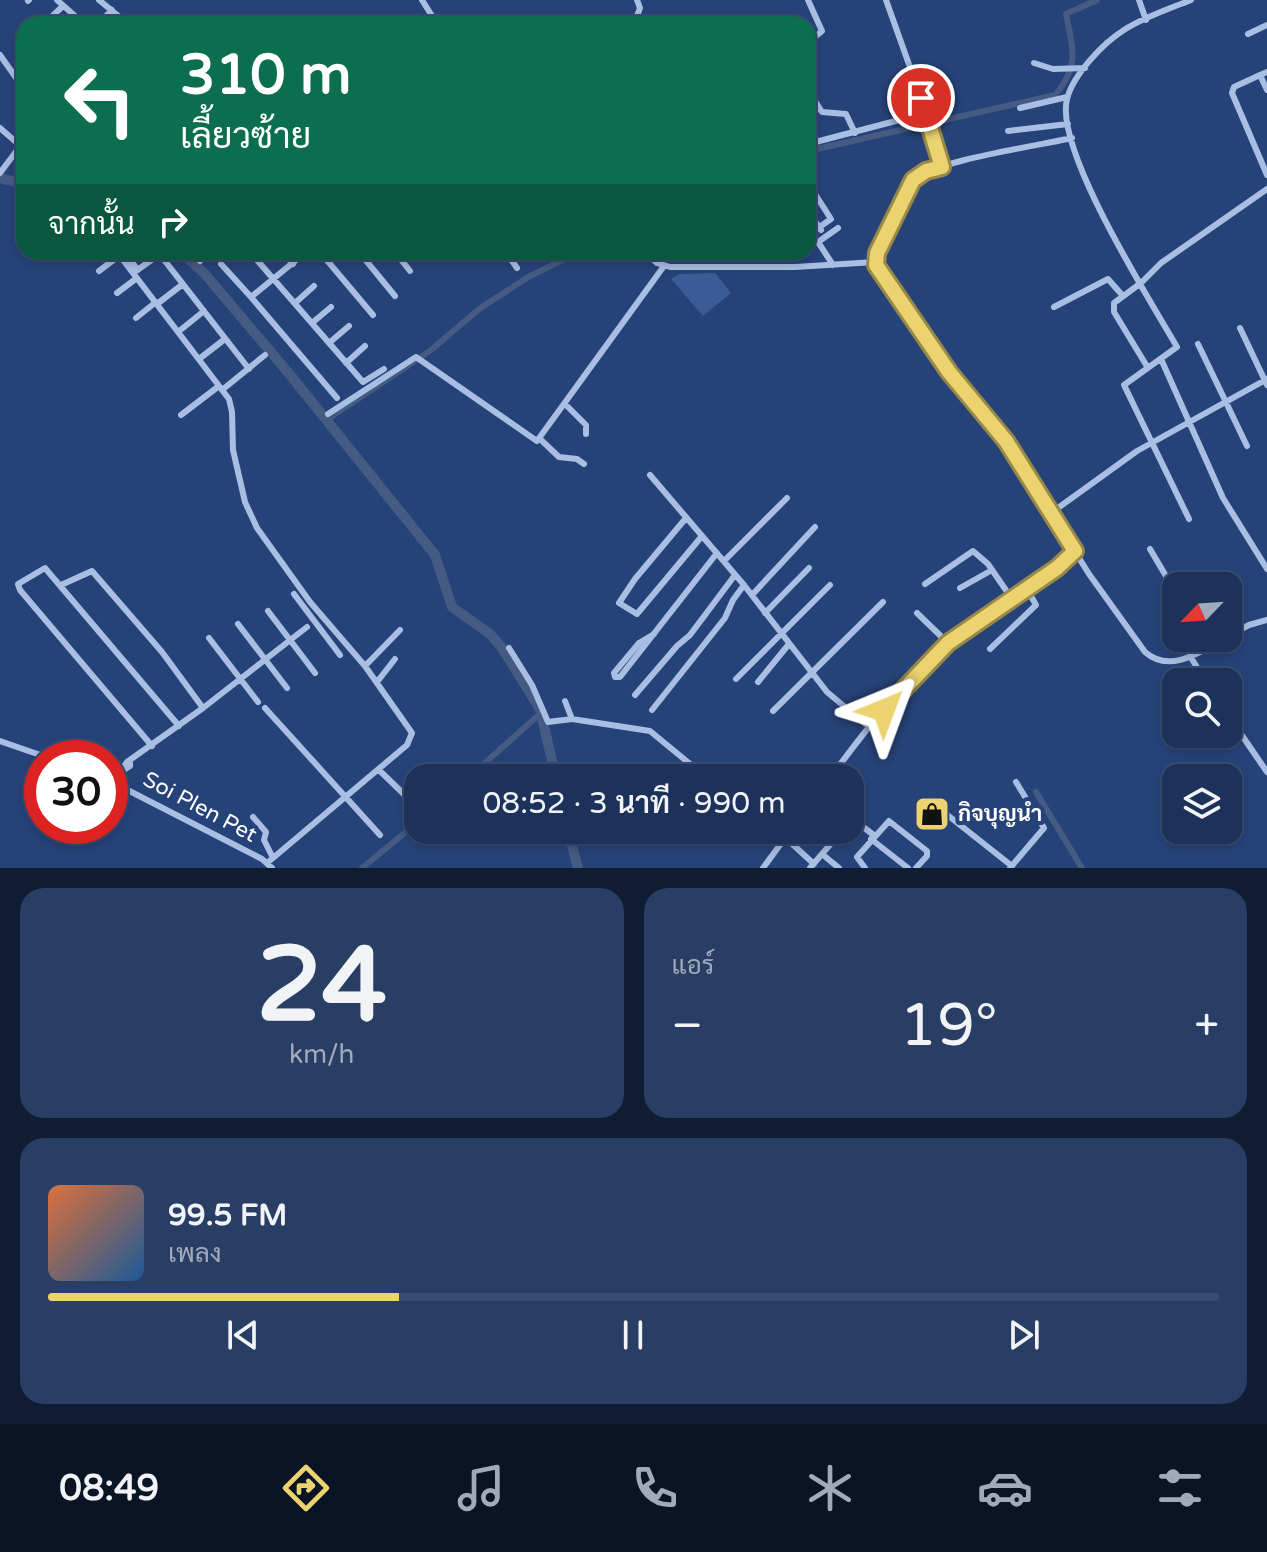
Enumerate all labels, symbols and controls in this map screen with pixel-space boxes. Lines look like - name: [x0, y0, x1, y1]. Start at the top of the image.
- text: 310 m: [180, 42, 351, 109]
- icon: left: [48, 48, 152, 152]
- pin: [887, 64, 955, 132]
- icon: arrive: [899, 76, 943, 120]
- text: เลี้ยวซ้าย: [180, 115, 311, 158]
- icon: right: [151, 200, 195, 244]
- text: จากนั้น: [48, 206, 135, 243]
- north arrow: [1162, 572, 1242, 652]
- map controls: [1162, 572, 1242, 844]
- position arrow: [842, 668, 926, 752]
- button: search: [1162, 668, 1242, 748]
- speed limit sign: 30: [24, 740, 128, 844]
- button: layers: [1162, 764, 1242, 844]
- street label: Soi Plen Pet: [139, 766, 261, 848]
- text: 08:52 · 3 นาที · 990 m: [482, 785, 786, 822]
- shop icon: กิจบุญนำ: [913, 795, 951, 833]
- place label: กิจบุญนำ: [958, 801, 1042, 829]
- text: 24: [256, 924, 387, 1049]
- text: แอร์: [672, 950, 714, 981]
- text: 19°: [900, 990, 998, 1062]
- text: −: [672, 1000, 703, 1053]
- text: +: [1194, 1000, 1219, 1053]
- text: km/h: [289, 1039, 354, 1070]
- text: 99.5 FM: [168, 1197, 287, 1234]
- text: เพลง: [168, 1238, 222, 1269]
- icon: previous: [221, 1313, 265, 1357]
- icon: pause: [611, 1313, 655, 1357]
- icon: next: [1002, 1313, 1046, 1357]
- icon: directions: [278, 1460, 334, 1516]
- icon: music: [453, 1460, 509, 1516]
- icon: phone: [627, 1460, 683, 1516]
- icon: climate: [802, 1460, 858, 1516]
- icon: car: [977, 1460, 1033, 1516]
- icon: filters: [1152, 1460, 1208, 1516]
- text: 08:49: [59, 1467, 159, 1510]

